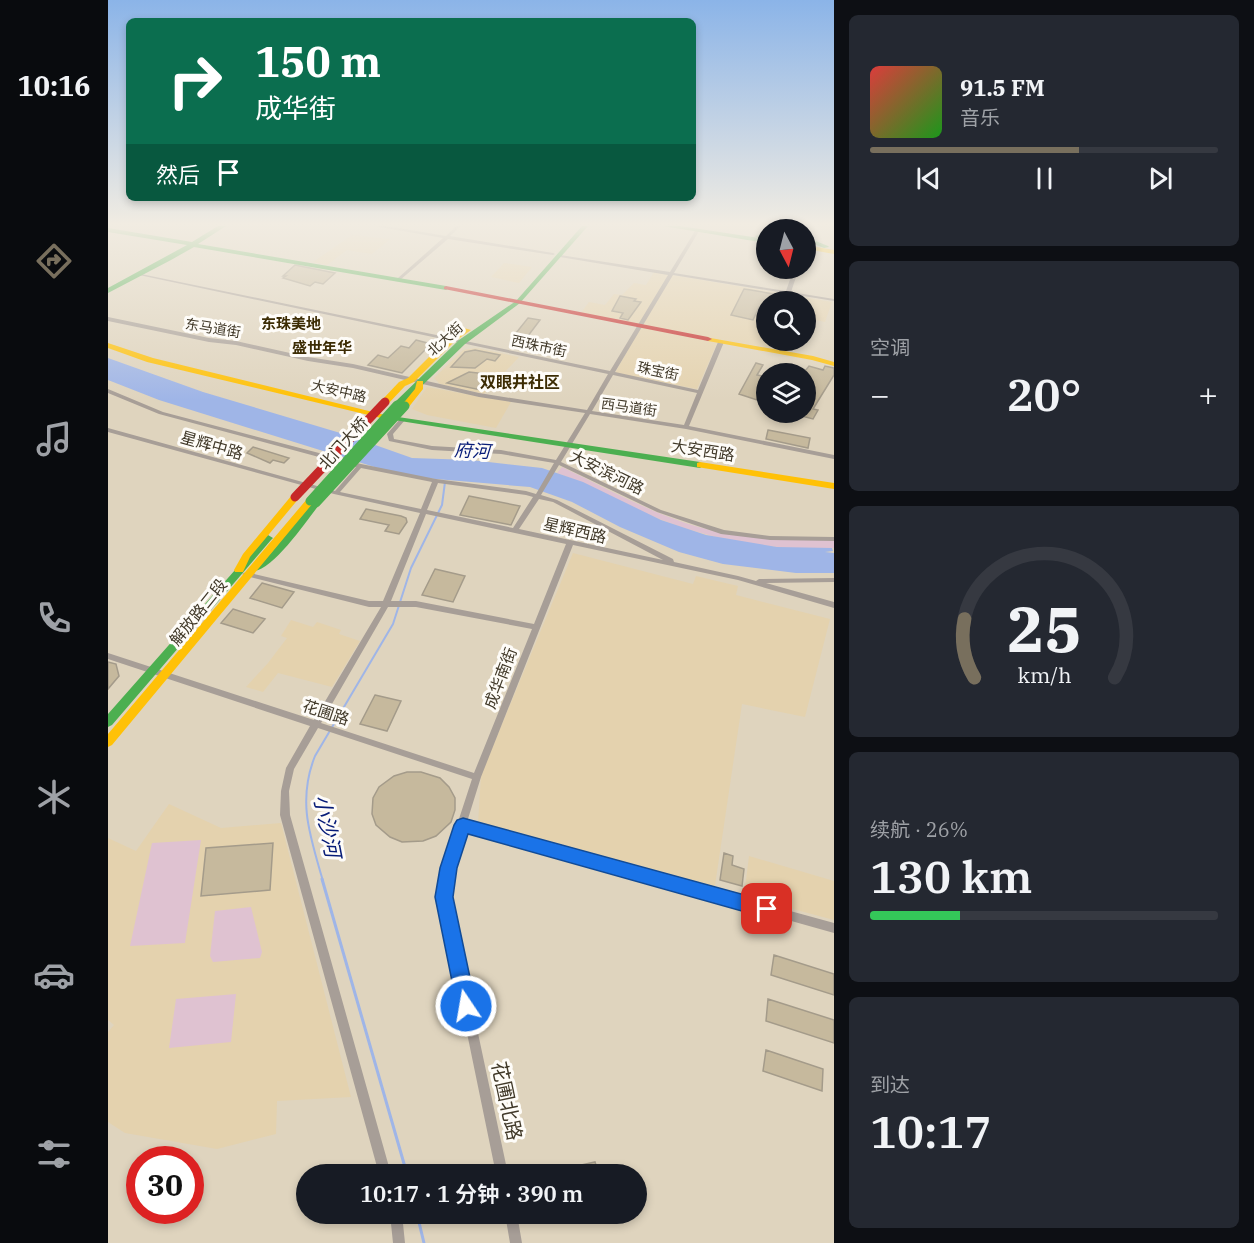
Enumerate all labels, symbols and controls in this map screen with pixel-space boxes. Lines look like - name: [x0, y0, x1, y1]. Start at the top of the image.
- text: 150 m: [255, 34, 381, 89]
- icon: right: [156, 42, 234, 120]
- text: 10:16: [18, 68, 90, 103]
- text: 91.5 FM: [960, 73, 1045, 102]
- text: 成华街: [255, 90, 336, 125]
- text: 音乐: [960, 104, 1000, 131]
- icon: arrive: [212, 156, 245, 189]
- text: 然后: [156, 160, 200, 189]
- icon: previous: [912, 162, 945, 195]
- icon: pause: [1028, 162, 1061, 195]
- icon: next: [1144, 162, 1177, 195]
- north arrow: [756, 219, 816, 279]
- map controls: [756, 219, 816, 423]
- icon: directions: [33, 240, 75, 282]
- button: search: [756, 291, 816, 351]
- district label: 东珠美地: [261, 314, 321, 333]
- street label: 东马道街: [184, 315, 242, 341]
- street label: 北大街: [423, 318, 467, 360]
- street label: 西珠市街: [510, 331, 568, 361]
- text: 空调: [870, 334, 910, 361]
- district label: 盛世年华: [292, 338, 352, 357]
- street label: 珠宝街: [636, 358, 680, 384]
- button: layers: [756, 363, 816, 423]
- text: 20°: [1006, 365, 1082, 423]
- district label: 双眼井社区: [480, 372, 560, 392]
- text: −: [870, 373, 890, 416]
- text: +: [1198, 373, 1218, 416]
- street label: 大安中路: [310, 376, 368, 406]
- street label: 西马道街: [600, 394, 658, 420]
- street label: 北门大桥: [314, 413, 372, 473]
- icon: music: [33, 418, 75, 460]
- street label: 星辉中路: [178, 427, 246, 463]
- street label: 大安西路: [670, 435, 736, 465]
- water label: 府河: [453, 438, 494, 463]
- street label: 大安滨河路: [567, 445, 647, 499]
- street label: 星辉西路: [542, 513, 608, 547]
- street label: 解放路二段: [165, 575, 231, 649]
- text: 25: [1007, 589, 1081, 670]
- icon: phone: [33, 597, 75, 639]
- street label: 成华南街: [479, 645, 521, 711]
- text: km/h: [1017, 662, 1071, 690]
- street label: 花圃路: [300, 695, 352, 729]
- icon: climate: [33, 776, 75, 818]
- water label: 小沙河: [308, 792, 348, 863]
- text: 续航 · 26%: [870, 816, 968, 843]
- text: 130 km: [870, 847, 1032, 905]
- pin: [741, 883, 792, 934]
- icon: arrive: [750, 892, 783, 925]
- icon: car: [33, 954, 75, 996]
- position arrow: [434, 974, 498, 1038]
- street label: 花圃北路: [486, 1059, 529, 1143]
- text: 到达: [870, 1071, 910, 1098]
- text: 10:17: [870, 1102, 991, 1160]
- icon: filters: [33, 1133, 75, 1175]
- speed limit sign: 30: [126, 1146, 204, 1224]
- text: 10:17 · 1 分钟 · 390 m: [360, 1179, 583, 1208]

